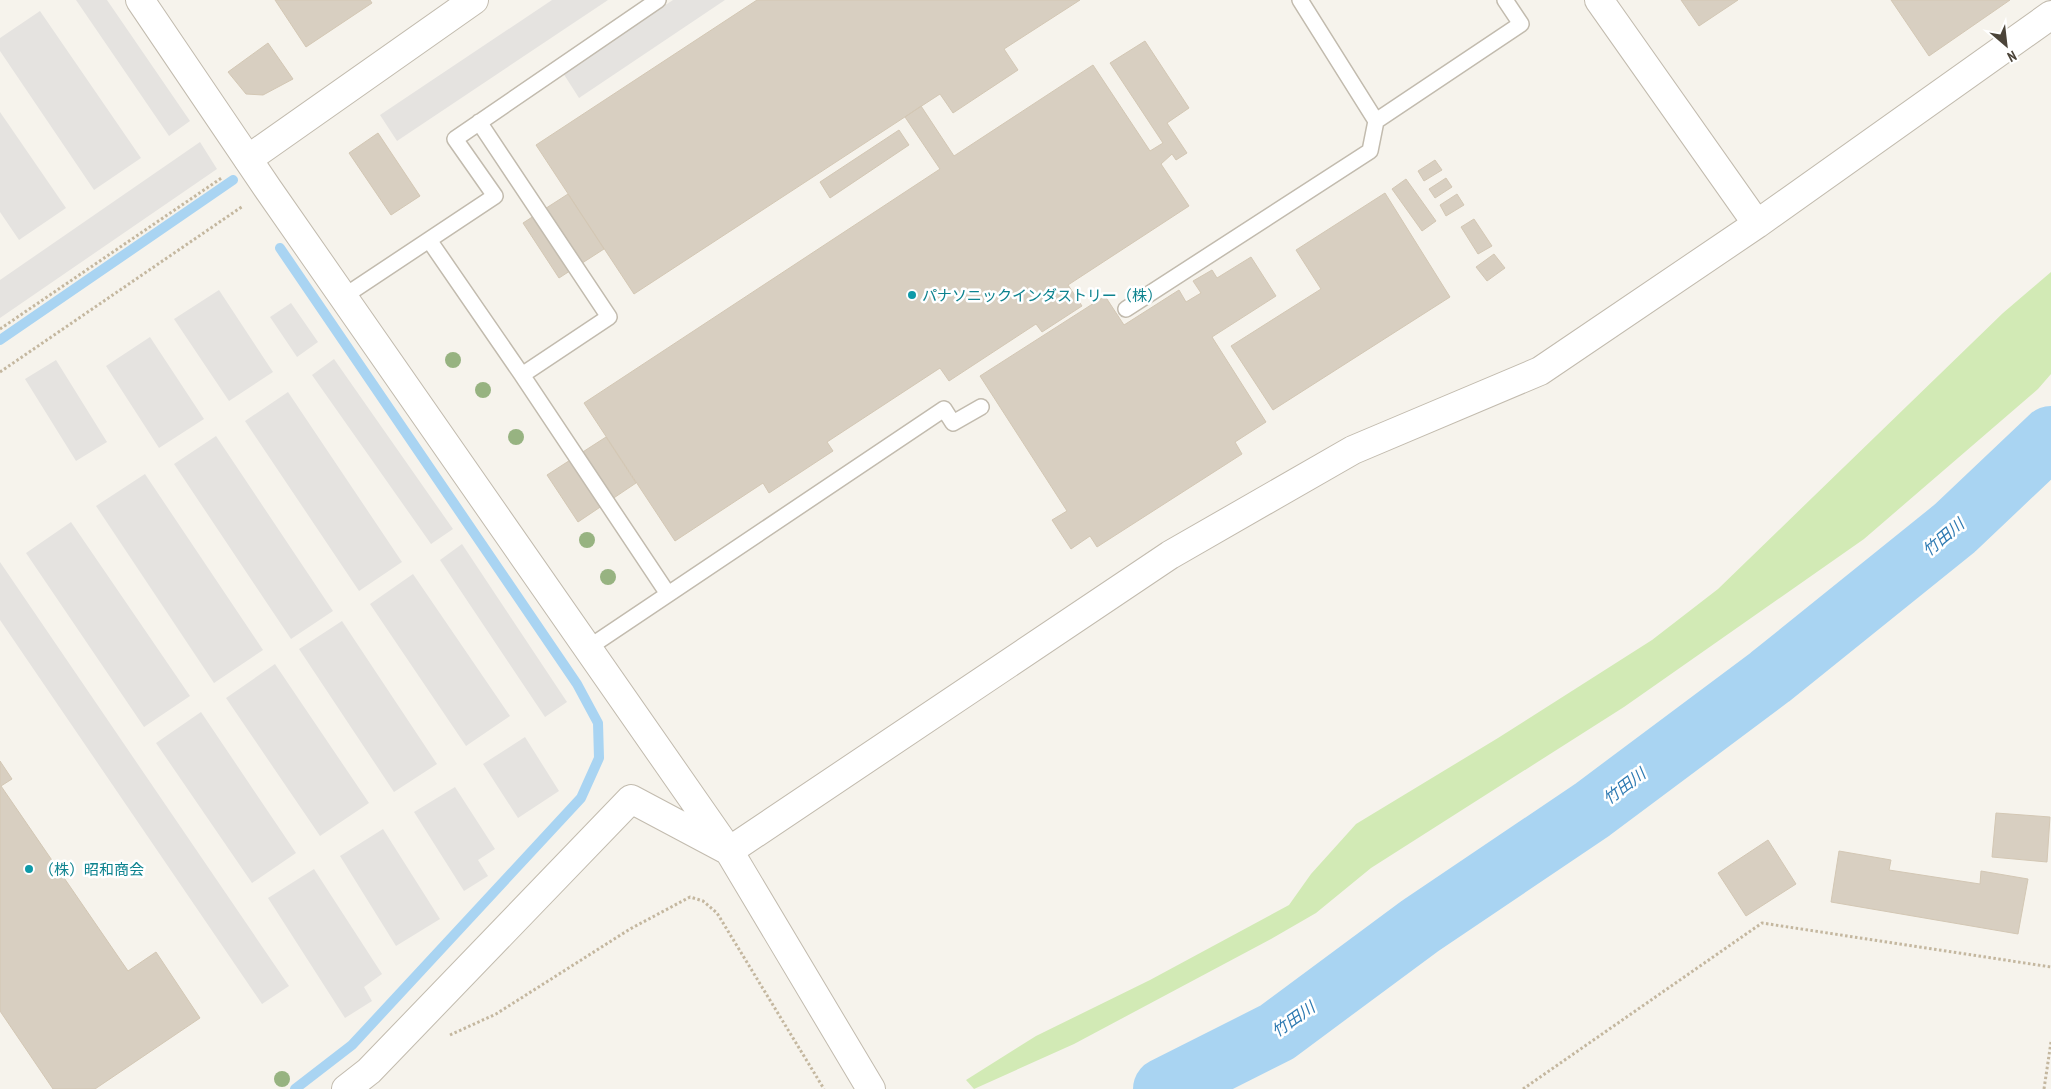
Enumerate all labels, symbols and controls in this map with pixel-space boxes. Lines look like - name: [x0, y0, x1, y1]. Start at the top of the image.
- north arrow: [1981, 20, 2031, 70]
- text: N: [2005, 47, 2020, 66]
- place label: パナソニックインダストリー（株）: [922, 286, 1162, 305]
- marker: パナソニックインダストリー（株）: [906, 289, 918, 301]
- water label: 竹田川: [1918, 513, 1969, 560]
- water label: 竹田川: [1599, 762, 1651, 808]
- place label: （株）昭和商会: [39, 860, 144, 879]
- marker: （株）昭和商会: [23, 863, 35, 875]
- water label: 竹田川: [1268, 996, 1320, 1041]

